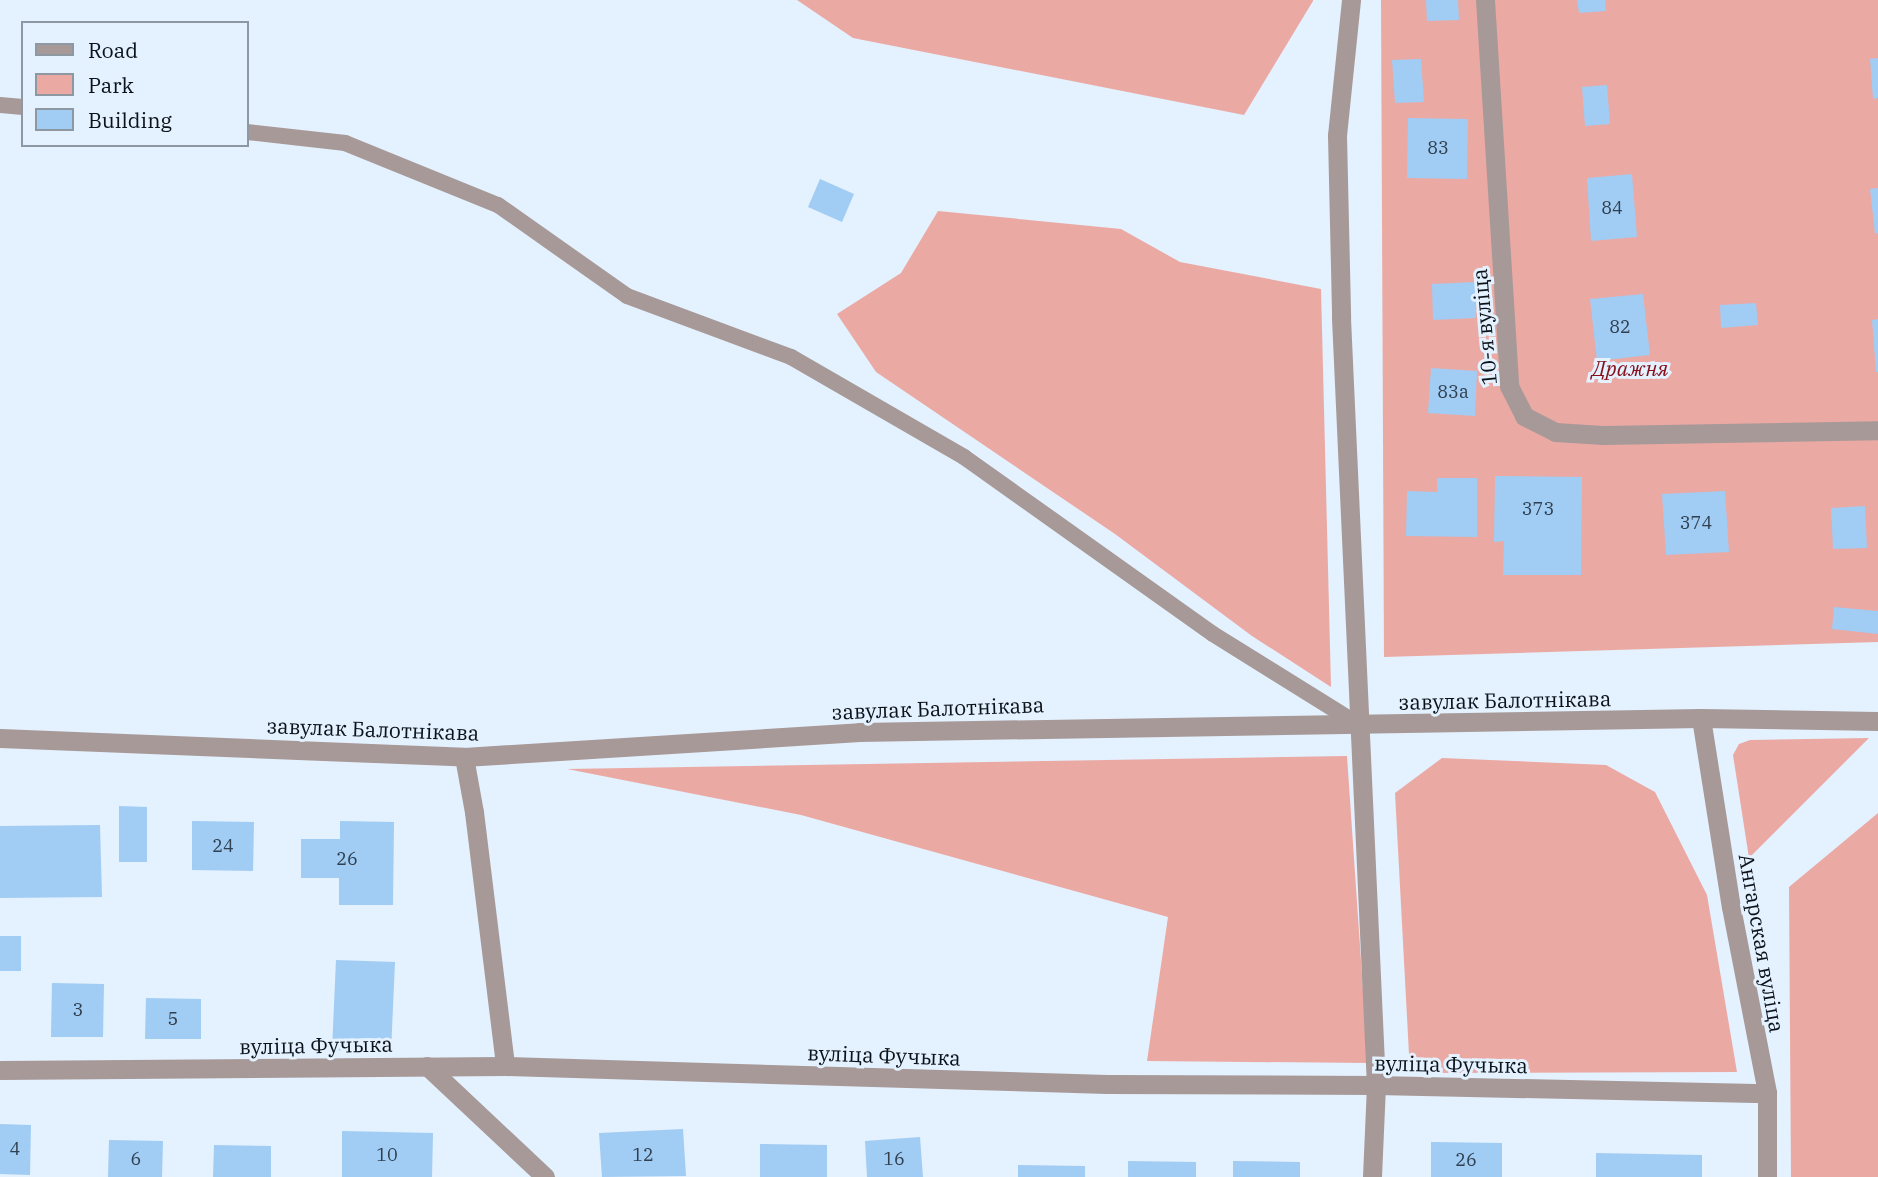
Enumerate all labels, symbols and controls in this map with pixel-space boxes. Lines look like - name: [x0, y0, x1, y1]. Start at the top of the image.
- legend: [21, 21, 248, 147]
- text: Road: [88, 36, 138, 64]
- text: Park: [88, 71, 134, 99]
- text: Building: [88, 106, 172, 134]
- house number: 83: [1427, 137, 1449, 159]
- house number: 84: [1601, 197, 1623, 219]
- street label: 10-я вуліца: [1466, 268, 1502, 386]
- house number: 82: [1609, 316, 1631, 338]
- park label: Дражня: [1592, 355, 1668, 381]
- house number: 83а: [1437, 381, 1469, 403]
- house number: 373: [1522, 498, 1554, 520]
- house number: 374: [1680, 512, 1712, 534]
- street label: завулак Балотнікава: [1399, 686, 1611, 714]
- street label: завулак Балотнікава: [831, 692, 1045, 724]
- street label: завулак Балотнікава: [266, 713, 480, 745]
- house number: 24: [212, 835, 234, 857]
- house number: 26: [336, 848, 358, 870]
- street label: Ангарская вуліца: [1734, 852, 1790, 1034]
- house number: 3: [73, 999, 83, 1021]
- house number: 5: [168, 1008, 178, 1030]
- street label: вуліца Фучыка: [239, 1031, 393, 1059]
- street label: вуліца Фучыка: [807, 1040, 961, 1070]
- street label: вуліца Фучыка: [1374, 1050, 1528, 1078]
- house number: 4: [10, 1138, 20, 1160]
- house number: 10: [376, 1144, 398, 1166]
- house number: 12: [632, 1144, 654, 1166]
- house number: 6: [131, 1148, 141, 1170]
- house number: 16: [883, 1148, 905, 1170]
- house number: 26: [1455, 1149, 1477, 1171]

